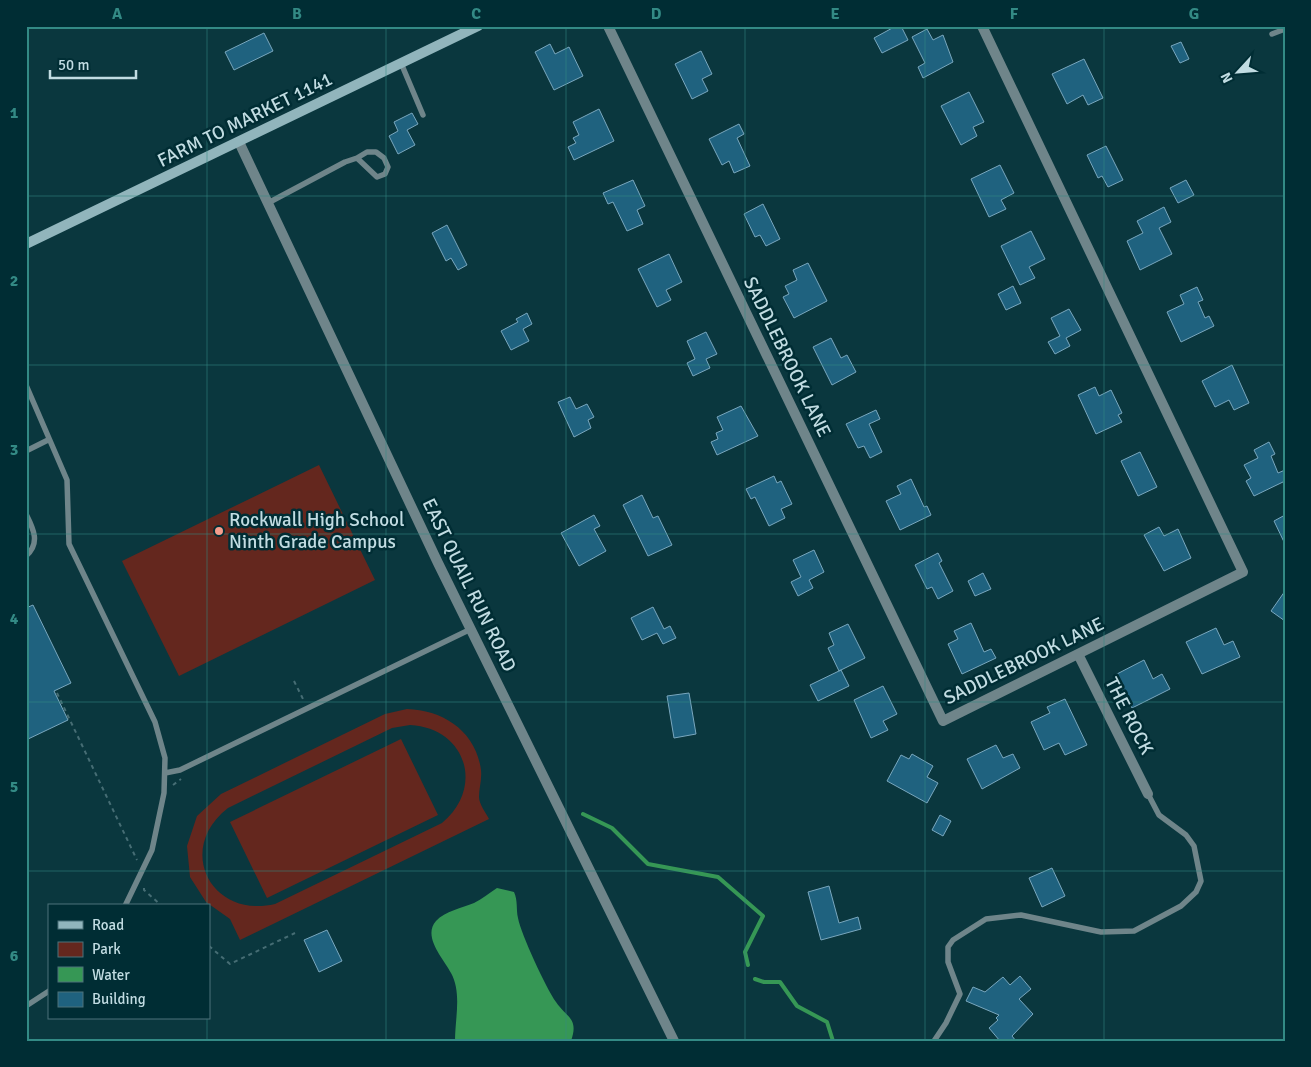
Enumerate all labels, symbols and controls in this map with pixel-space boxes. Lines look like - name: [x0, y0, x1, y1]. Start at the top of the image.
- text: A: [112, 4, 123, 24]
- text: B: [292, 4, 302, 24]
- text: C: [471, 4, 481, 24]
- text: D: [651, 4, 662, 24]
- text: E: [830, 4, 840, 24]
- text: F: [1010, 4, 1019, 24]
- text: G: [1189, 4, 1199, 24]
- scale bar: [50, 48, 136, 80]
- north arrow: [1214, 48, 1264, 98]
- text: 50 m: [58, 56, 89, 74]
- street label: FARM TO MARKET 1141: [154, 67, 336, 173]
- text: N: [1217, 69, 1237, 86]
- text: 1: [10, 103, 19, 123]
- text: 2: [10, 271, 18, 291]
- street label: SADDLEBROOK LANE: [738, 273, 836, 441]
- text: 3: [10, 440, 18, 460]
- street label: EAST QUAIL RUN ROAD: [417, 494, 521, 676]
- place label: Rockwall High School Ninth Grade Campus: [229, 508, 405, 554]
- marker: Rockwall High School Ninth Grade Campus: [213, 525, 225, 537]
- text: 4: [10, 609, 19, 629]
- street label: SADDLEBROOK LANE: [940, 612, 1108, 710]
- street label: THE ROCK: [1099, 673, 1159, 759]
- text: 5: [10, 777, 18, 797]
- legend: [48, 904, 210, 1020]
- text: Road: [92, 916, 124, 934]
- text: Park: [92, 940, 121, 958]
- text: 6: [10, 946, 19, 966]
- text: Water: [92, 966, 130, 984]
- text: Building: [92, 990, 146, 1008]

